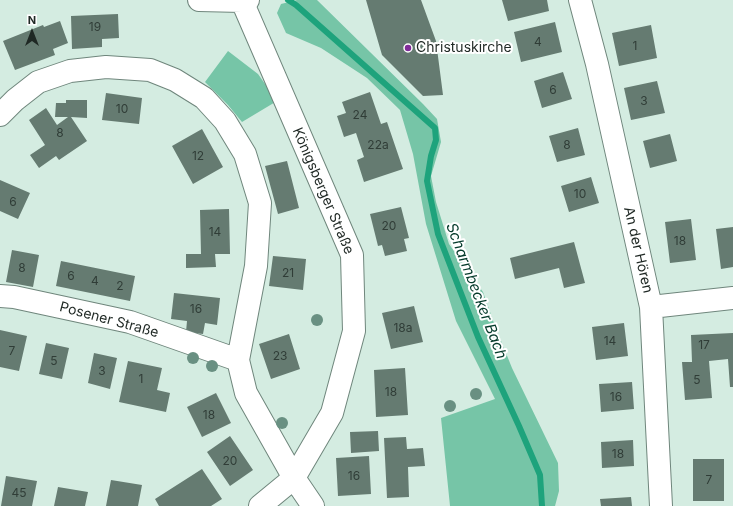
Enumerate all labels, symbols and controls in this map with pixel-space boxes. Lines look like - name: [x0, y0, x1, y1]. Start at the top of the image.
- north arrow: [12, 12, 52, 52]
- text: N: [28, 13, 36, 27]
- house number: 19: [89, 20, 101, 34]
- house number: 4: [534, 35, 542, 49]
- house number: 1: [633, 39, 637, 53]
- place label: Christuskirche: [416, 40, 512, 56]
- marker: Christuskirche: [403, 43, 413, 53]
- house number: 6: [549, 83, 557, 97]
- house number: 3: [640, 94, 648, 108]
- house number: 10: [116, 102, 128, 116]
- house number: 24: [353, 108, 367, 122]
- street label: Königsberger Straße: [289, 125, 357, 257]
- house number: 8: [56, 126, 64, 140]
- house number: 22a: [367, 138, 389, 152]
- house number: 8: [563, 138, 571, 152]
- house number: 12: [192, 149, 204, 163]
- house number: 10: [574, 187, 586, 201]
- house number: 6: [9, 195, 17, 209]
- street label: An der Hören: [620, 205, 656, 295]
- house number: 20: [382, 219, 396, 233]
- water label: Scharmbecker Bach: [442, 220, 510, 362]
- house number: 14: [209, 225, 221, 239]
- house number: 18: [674, 234, 686, 248]
- house number: 8: [18, 261, 26, 275]
- house number: 21: [282, 266, 294, 280]
- house number: 6: [67, 269, 75, 283]
- house number: 4: [91, 274, 99, 288]
- house number: 2: [116, 279, 124, 293]
- street label: Posener Straße: [58, 299, 160, 341]
- house number: 16: [190, 302, 202, 316]
- house number: 18a: [393, 321, 413, 335]
- house number: 14: [604, 334, 616, 348]
- house number: 17: [698, 338, 710, 352]
- house number: 7: [9, 344, 15, 358]
- house number: 23: [273, 349, 287, 363]
- house number: 5: [50, 354, 58, 368]
- house number: 3: [98, 364, 106, 378]
- house number: 1: [139, 372, 143, 386]
- house number: 5: [693, 373, 701, 387]
- house number: 18: [385, 385, 397, 399]
- house number: 16: [610, 390, 622, 404]
- house number: 18: [203, 408, 215, 422]
- house number: 18: [612, 447, 624, 461]
- house number: 20: [223, 454, 237, 468]
- house number: 16: [348, 469, 360, 483]
- house number: 7: [706, 473, 712, 487]
- house number: 45: [11, 486, 27, 500]

